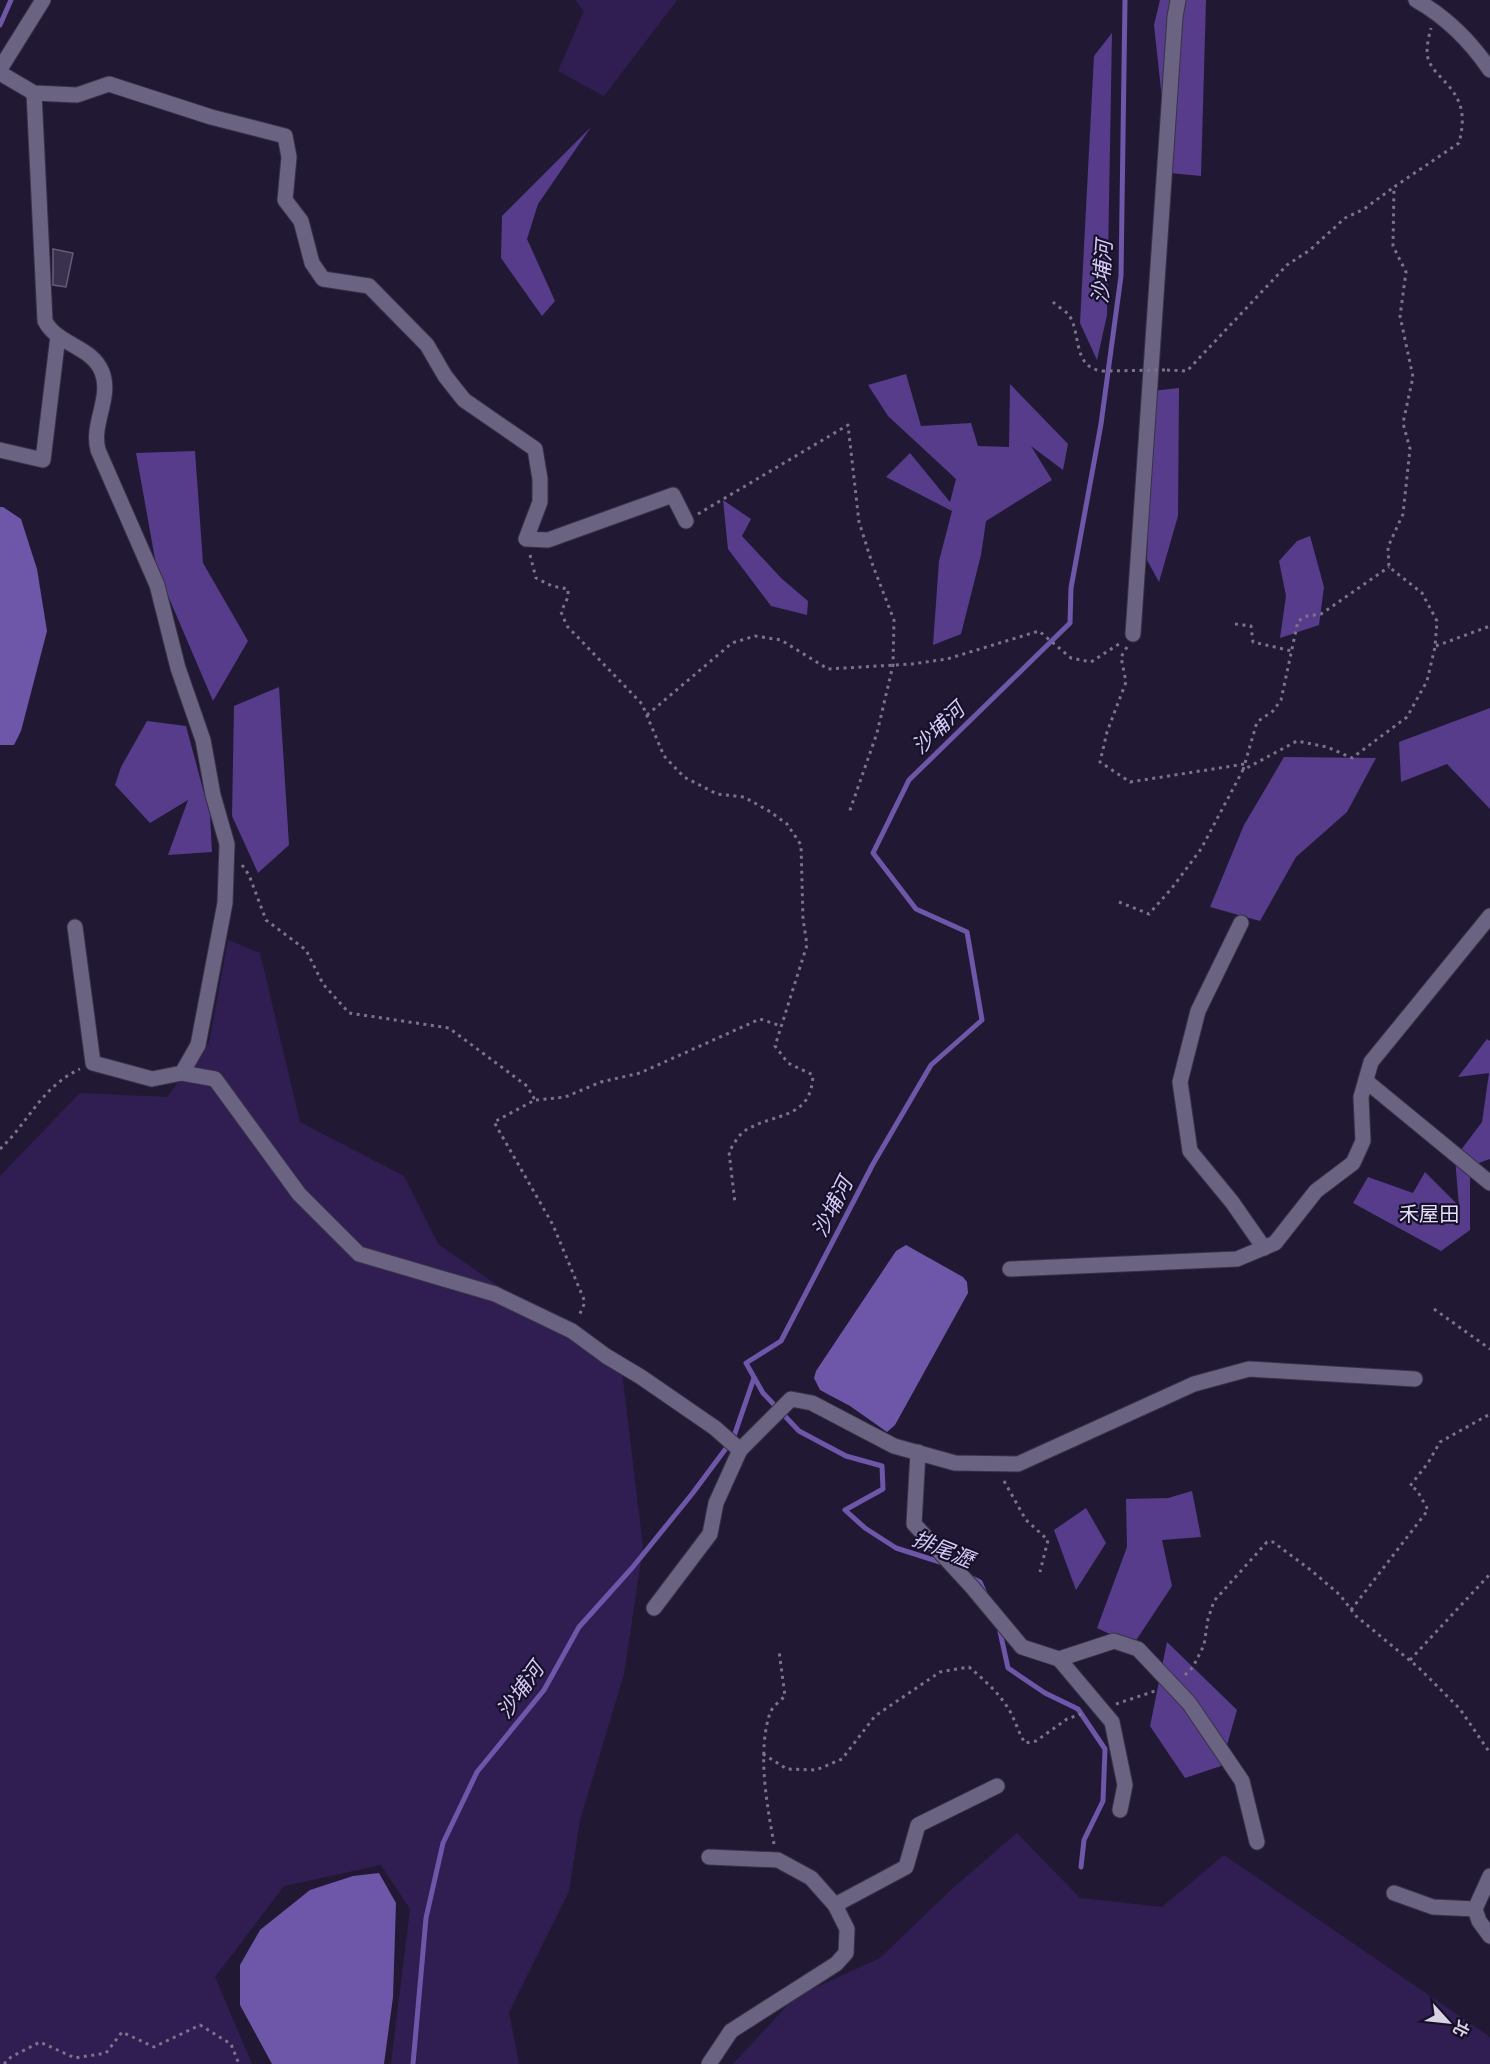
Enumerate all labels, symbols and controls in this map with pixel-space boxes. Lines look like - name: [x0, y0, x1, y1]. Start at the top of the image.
- water label: 沙埔河: [1087, 236, 1117, 304]
- water label: 沙埔河: [907, 694, 972, 759]
- water label: 沙埔河: [807, 1170, 859, 1241]
- park label: 禾屋田: [1399, 1202, 1459, 1226]
- water label: 排尾瀝: [909, 1526, 981, 1574]
- water label: 沙埔河: [491, 1654, 551, 1723]
- north arrow: [1418, 1992, 1478, 2052]
- text: 北: [1449, 2017, 1473, 2040]

